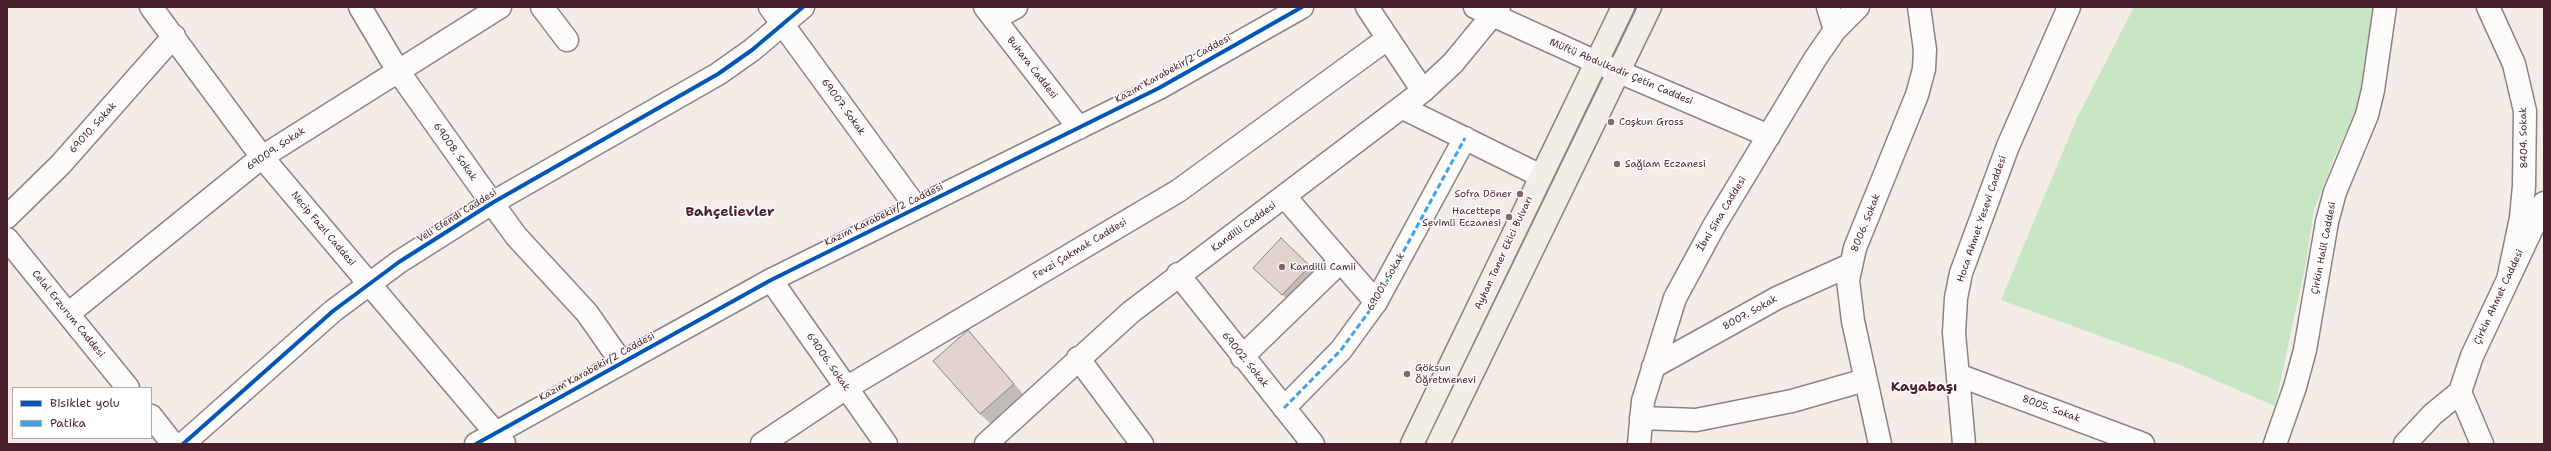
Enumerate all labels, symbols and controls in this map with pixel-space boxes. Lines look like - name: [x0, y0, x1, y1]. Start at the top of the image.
- street label: Kazım Karabekir/2 Caddesi: [1113, 32, 1233, 106]
- street label: Buhara Caddesi: [1004, 35, 1060, 101]
- street label: Müftü Abdulkadir Çetin Caddesi: [1547, 36, 1695, 108]
- street label: 69007. Sokak: [818, 76, 868, 138]
- street label: 69010. Sokak: [67, 100, 119, 156]
- street label: 8404. Sokak: [2517, 107, 2531, 169]
- place label: Coşkun Gross: [1619, 116, 1684, 128]
- marker: Coşkun Gross: [1606, 117, 1616, 127]
- street label: 69008. Sokak: [431, 121, 479, 183]
- street label: 69009. Sokak: [244, 125, 308, 173]
- street label: Hoca Ahmet Yesevi Caddesi: [1955, 154, 2009, 284]
- place label: Sağlam Eczanesi: [1625, 158, 1706, 170]
- marker: Sağlam Eczanesi: [1612, 159, 1622, 169]
- street label: İbni Sina Caddesi: [1695, 174, 1749, 254]
- street label: Kazım Karabekir/2 Caddesi: [823, 181, 945, 249]
- street label: Veli Efendi Caddesi: [415, 187, 499, 245]
- place label: Sofra Döner: [1455, 188, 1512, 200]
- street label: Necip Fazıl Caddesi: [288, 189, 358, 269]
- marker: Sofra Döner: [1515, 189, 1525, 199]
- street label: 8006. Sokak: [1849, 192, 1883, 254]
- street label: Ayhan Taner Ekici Bulvarı: [1472, 194, 1536, 312]
- street label: Kandilli Caddesi: [1209, 199, 1279, 255]
- street label: Çirkin Halil Caddesi: [2309, 201, 2339, 295]
- district label: Bahçelievler: [685, 204, 775, 220]
- place label: Hacettepe Sevimli Eczanesi: [1422, 205, 1501, 228]
- marker: Hacettepe Sevimli Eczanesi: [1504, 212, 1514, 222]
- street label: Fevzi Çakmak Caddesi: [1031, 216, 1129, 282]
- street label: Çirkin Ahmet Caddesi: [2472, 247, 2526, 347]
- street label: 69001. Sokak: [1365, 251, 1407, 313]
- place label: Kandilli Camii: [1290, 261, 1356, 273]
- marker: Kandilli Camii: [1277, 262, 1287, 272]
- street label: Celal Erzurum Caddesi: [29, 268, 107, 360]
- street label: 8007. Sokak: [1720, 293, 1780, 333]
- street label: Kazım Karabekir/2 Caddesi: [537, 330, 657, 404]
- street label: 69002. Sokak: [1219, 330, 1271, 390]
- street label: 69006. Sokak: [804, 331, 852, 393]
- place label: Göksun Öğretmenevi: [1415, 362, 1476, 386]
- marker: Göksun Öğretmenevi: [1402, 369, 1412, 379]
- district label: Kayabaşı: [1891, 379, 1957, 395]
- legend: [12, 387, 152, 439]
- street label: 8005. Sokak: [2020, 393, 2082, 425]
- text: Bisiklet yolu: [50, 395, 120, 411]
- text: Patika: [50, 415, 86, 431]

